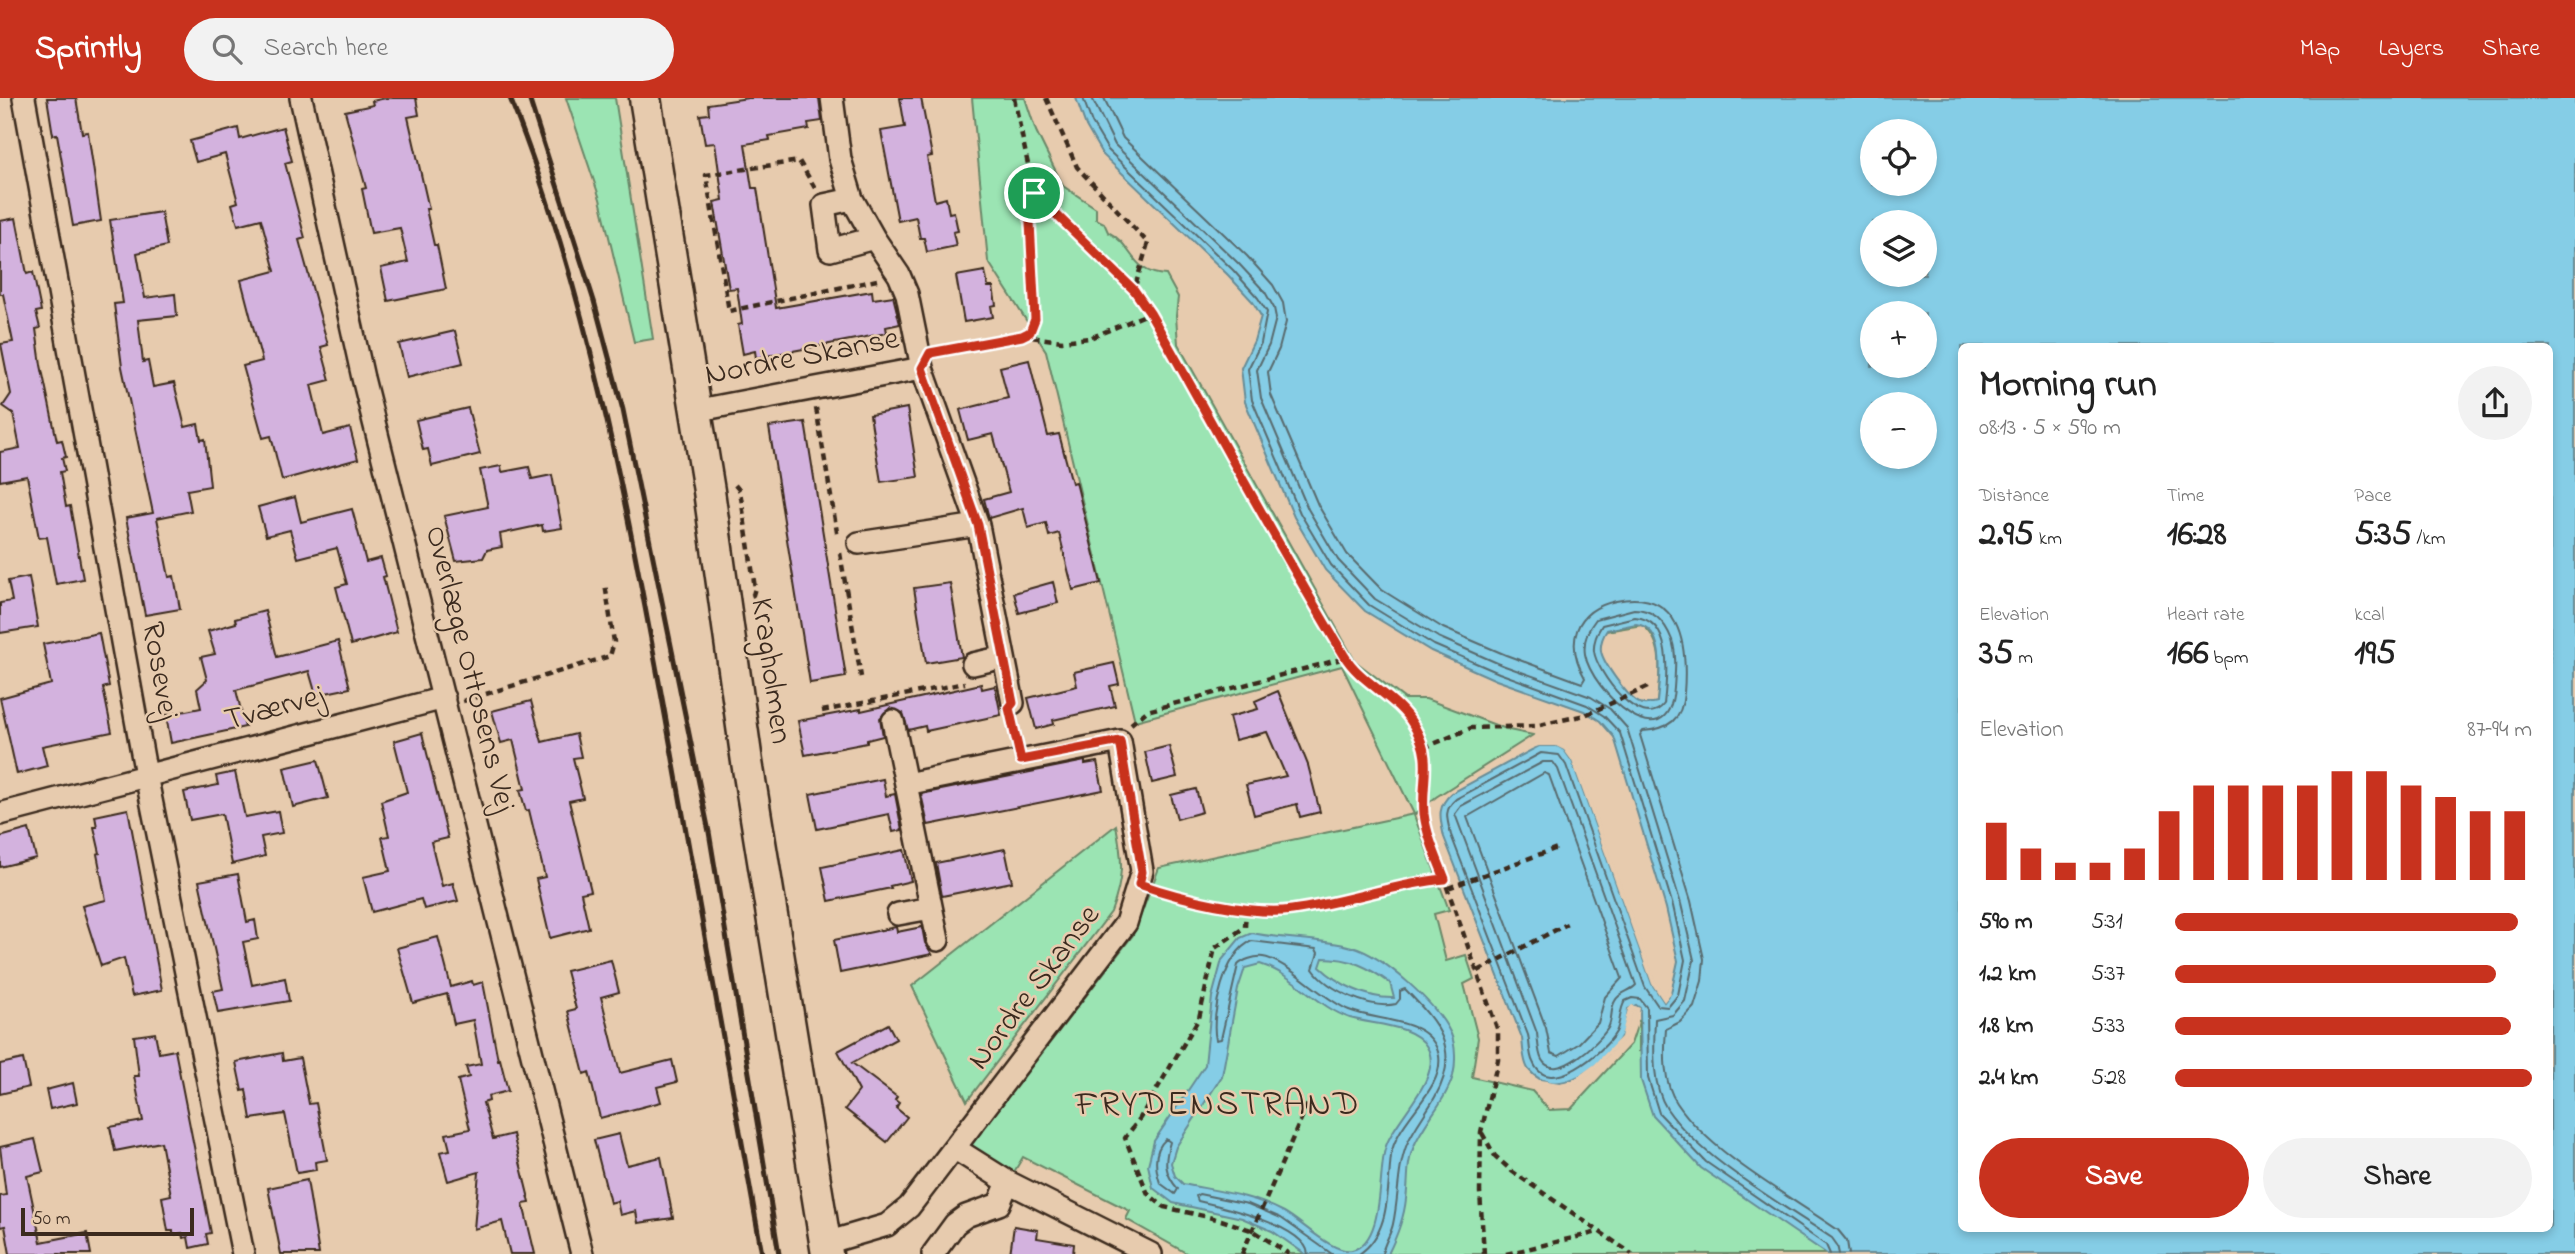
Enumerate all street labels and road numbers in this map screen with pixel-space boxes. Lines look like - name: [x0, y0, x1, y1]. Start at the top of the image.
- street label: Nordre Skanse: [701, 316, 904, 400]
- street label: Overlæge Ottosens Vej: [411, 521, 527, 818]
- street label: Kragholmen: [736, 595, 804, 747]
- street label: Rosevej: [127, 618, 191, 724]
- street label: Tværvej: [220, 673, 331, 745]
- street label: Nordre Skanse: [957, 895, 1113, 1081]

